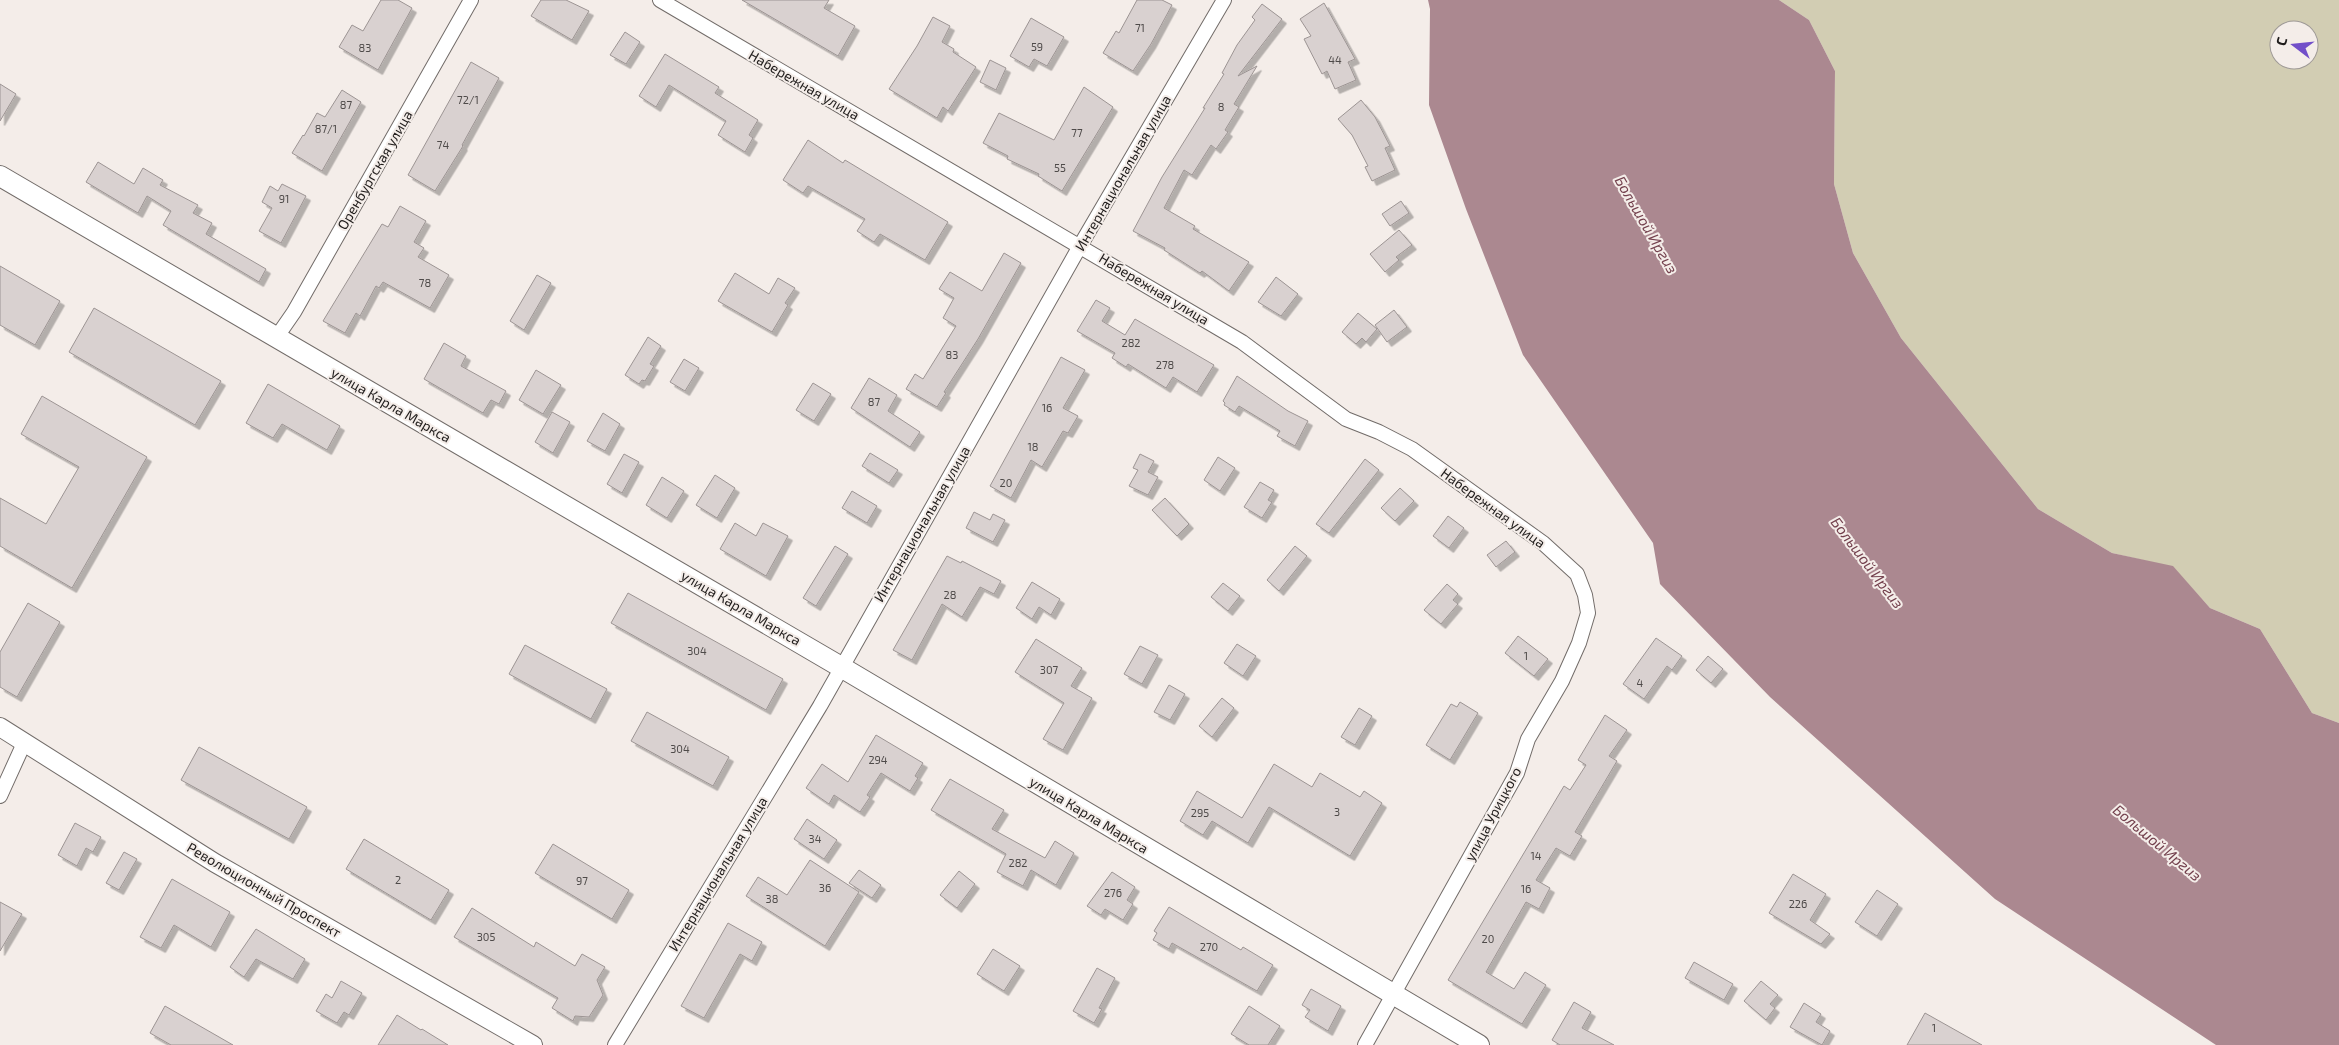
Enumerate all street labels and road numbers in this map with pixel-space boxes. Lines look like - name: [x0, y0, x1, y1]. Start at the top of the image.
- street label: Набережная улица: [746, 46, 863, 123]
- street label: Интернациональная улица: [1071, 92, 1174, 254]
- street label: Оренбургская улица: [333, 107, 416, 232]
- street label: Набережная улица: [1096, 249, 1212, 328]
- street label: улица Карла Маркса: [328, 363, 454, 446]
- street label: Интернациональная улица: [870, 443, 973, 605]
- street label: Набережная улица: [1438, 464, 1549, 551]
- street label: улица Карла Маркса: [678, 566, 804, 649]
- street label: улица Урицкого: [1461, 764, 1525, 864]
- street label: улица Карла Маркса: [1027, 772, 1152, 857]
- street label: Интернациональная улица: [665, 793, 771, 954]
- street label: Революционный Проспект: [184, 838, 344, 941]

